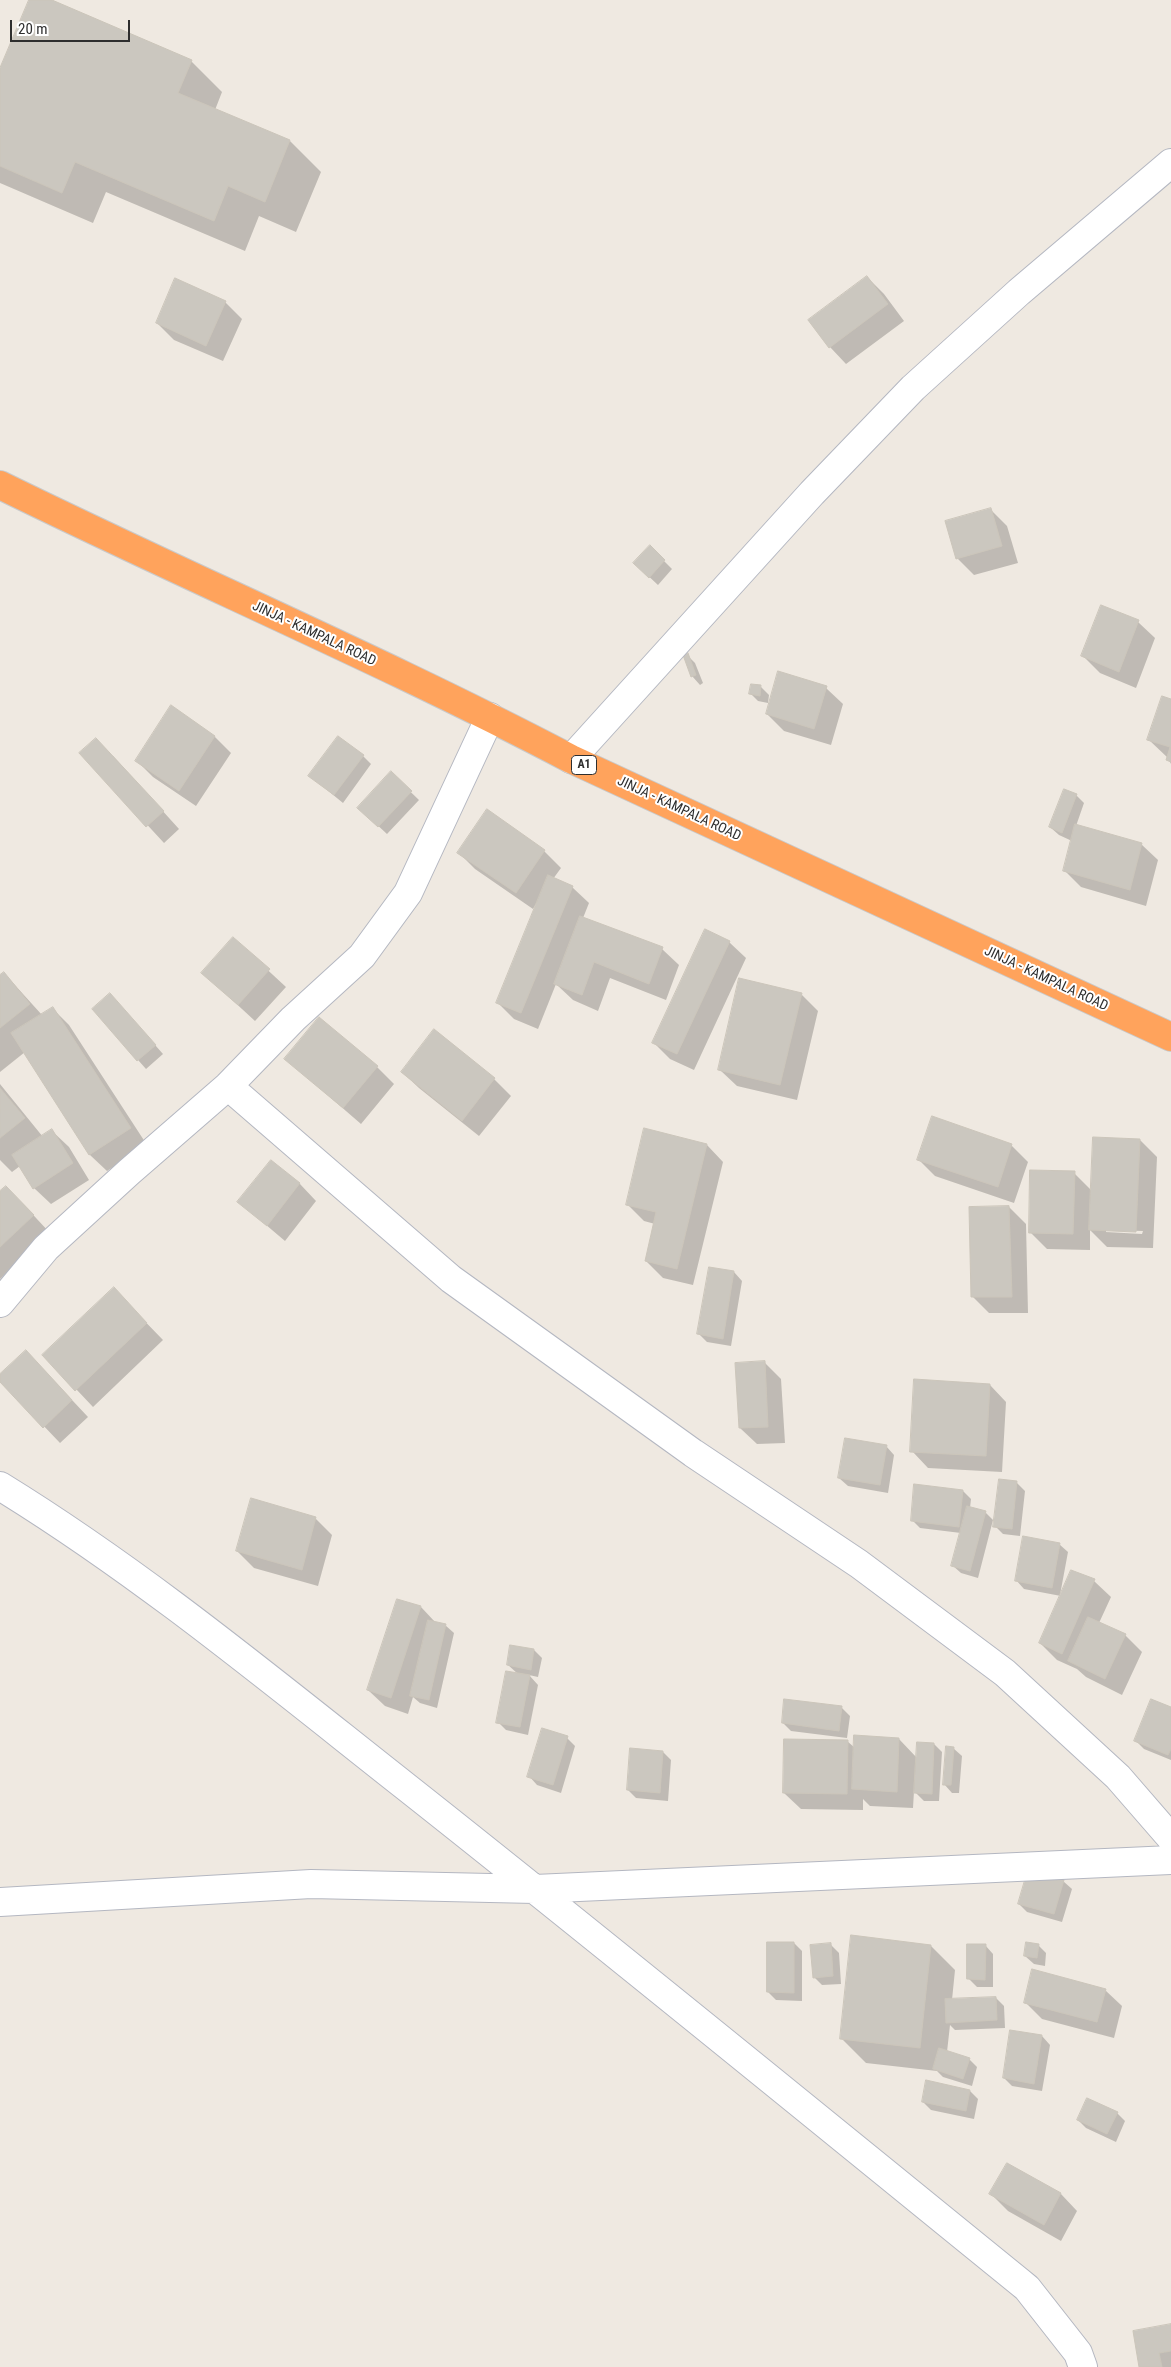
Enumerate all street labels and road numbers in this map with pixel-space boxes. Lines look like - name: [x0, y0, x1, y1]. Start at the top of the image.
- street label: JINJA - KAMPALA ROAD: [249, 598, 379, 670]
- road number: A1: [572, 756, 596, 774]
- street label: JINJA - KAMPALA ROAD: [614, 773, 744, 845]
- street label: JINJA - KAMPALA ROAD: [981, 943, 1111, 1015]

